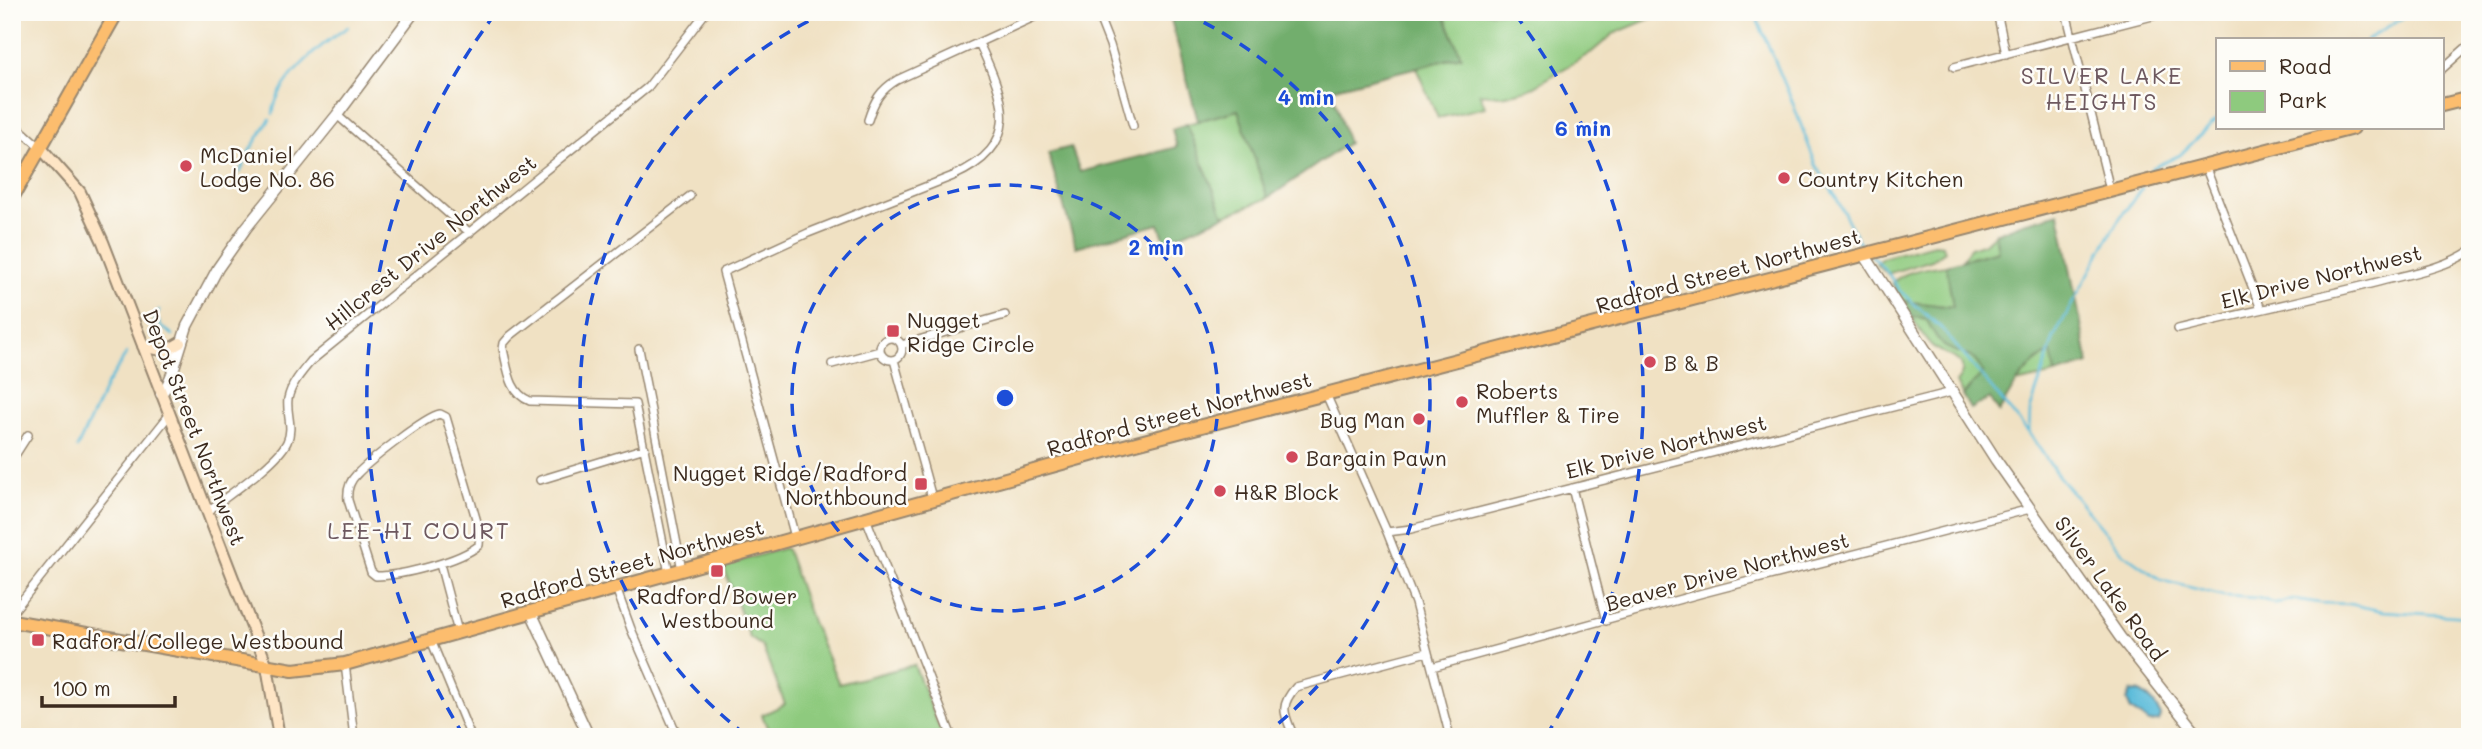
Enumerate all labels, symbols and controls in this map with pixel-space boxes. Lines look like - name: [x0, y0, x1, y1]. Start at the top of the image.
- legend: [2216, 38, 2444, 130]
- text: Road: [2279, 52, 2331, 79]
- district label: SILVER LAKE HEIGHTS: [2021, 60, 2183, 116]
- text: 4 min: [1278, 83, 1334, 110]
- text: Park: [2279, 86, 2327, 113]
- text: 6 min: [1555, 114, 1611, 141]
- place label: McDaniel Lodge No. 86: [200, 141, 335, 192]
- street label: Hillcrest Drive Northwest: [319, 148, 541, 336]
- marker: McDaniel Lodge No. 86: [178, 158, 194, 174]
- place label: Country Kitchen: [1798, 165, 1963, 192]
- marker: Country Kitchen: [1776, 170, 1792, 186]
- street label: Radford Street Northwest: [1593, 222, 1863, 318]
- text: 2 min: [1128, 233, 1184, 260]
- street label: Elk Drive Northwest: [2218, 238, 2424, 314]
- street label: Depot Street Northwest: [137, 305, 253, 549]
- place label: Nugget Ridge Circle: [907, 306, 1035, 357]
- marker: Nugget Ridge Circle: [885, 323, 901, 339]
- place label: B & B: [1664, 349, 1719, 376]
- marker: B & B: [1642, 354, 1658, 370]
- street label: Radford Street Northwest: [1044, 365, 1314, 461]
- place label: Roberts Muffler & Tire: [1476, 377, 1620, 428]
- centre of rings: [993, 386, 1017, 410]
- marker: Roberts Muffler & Tire: [1454, 394, 1470, 410]
- place label: Bug Man: [1320, 406, 1405, 433]
- street label: Elk Drive Northwest: [1563, 408, 1769, 484]
- marker: Bug Man: [1411, 411, 1427, 427]
- place label: Bargain Pawn: [1306, 444, 1447, 471]
- marker: Bargain Pawn: [1284, 449, 1300, 465]
- place label: Nugget Ridge/Radford Northbound: [673, 459, 907, 510]
- marker: Nugget Ridge/Radford Northbound: [913, 476, 929, 492]
- place label: H&R Block: [1234, 478, 1339, 505]
- marker: H&R Block: [1212, 483, 1228, 499]
- street label: Silver Lake Road: [2049, 510, 2173, 666]
- street label: Radford Street Northwest: [497, 512, 767, 614]
- district label: LEE-HI COURT: [327, 515, 511, 545]
- street label: Beaver Drive Northwest: [1602, 525, 1852, 617]
- marker: Radford/Bower Westbound: [709, 563, 725, 579]
- place label: Radford/Bower Westbound: [637, 582, 797, 633]
- place label: Radford/College Westbound: [52, 627, 343, 654]
- marker: Radford/College Westbound: [30, 632, 46, 648]
- scale bar: [42, 665, 175, 709]
- text: 100 m: [52, 674, 111, 701]

